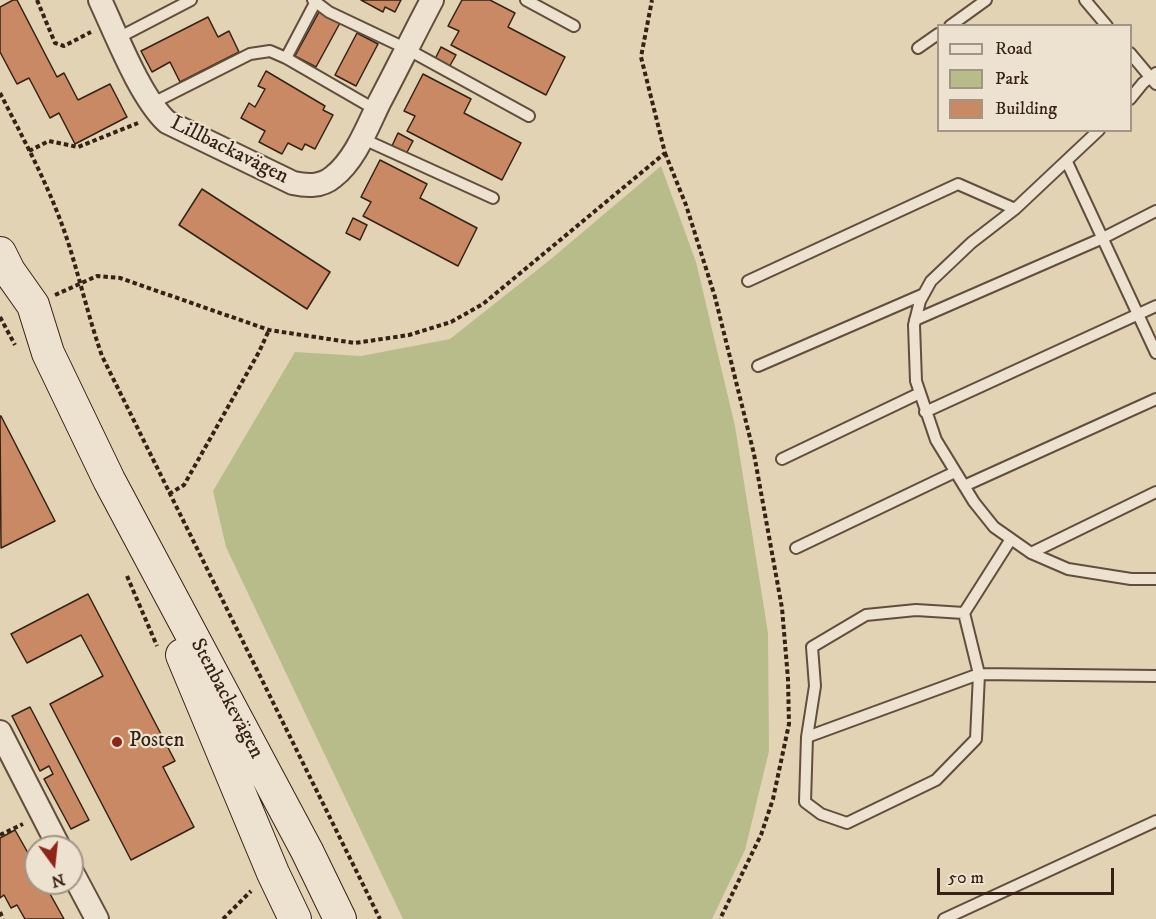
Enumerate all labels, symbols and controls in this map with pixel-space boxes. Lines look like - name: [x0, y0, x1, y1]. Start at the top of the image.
- legend: [937, 24, 1132, 132]
- text: Road: [995, 38, 1032, 60]
- text: Park: [995, 68, 1029, 90]
- text: Building: [995, 98, 1057, 120]
- street label: Lillbackavägen: [166, 112, 292, 190]
- street label: Stenbackevägen: [184, 635, 268, 763]
- place label: Posten: [129, 729, 184, 755]
- marker: Posten: [110, 735, 124, 749]
- north arrow: [24, 835, 84, 895]
- scale bar: [940, 856, 1117, 894]
- text: 50 m: [948, 867, 984, 889]
- text: N: [49, 869, 67, 892]

